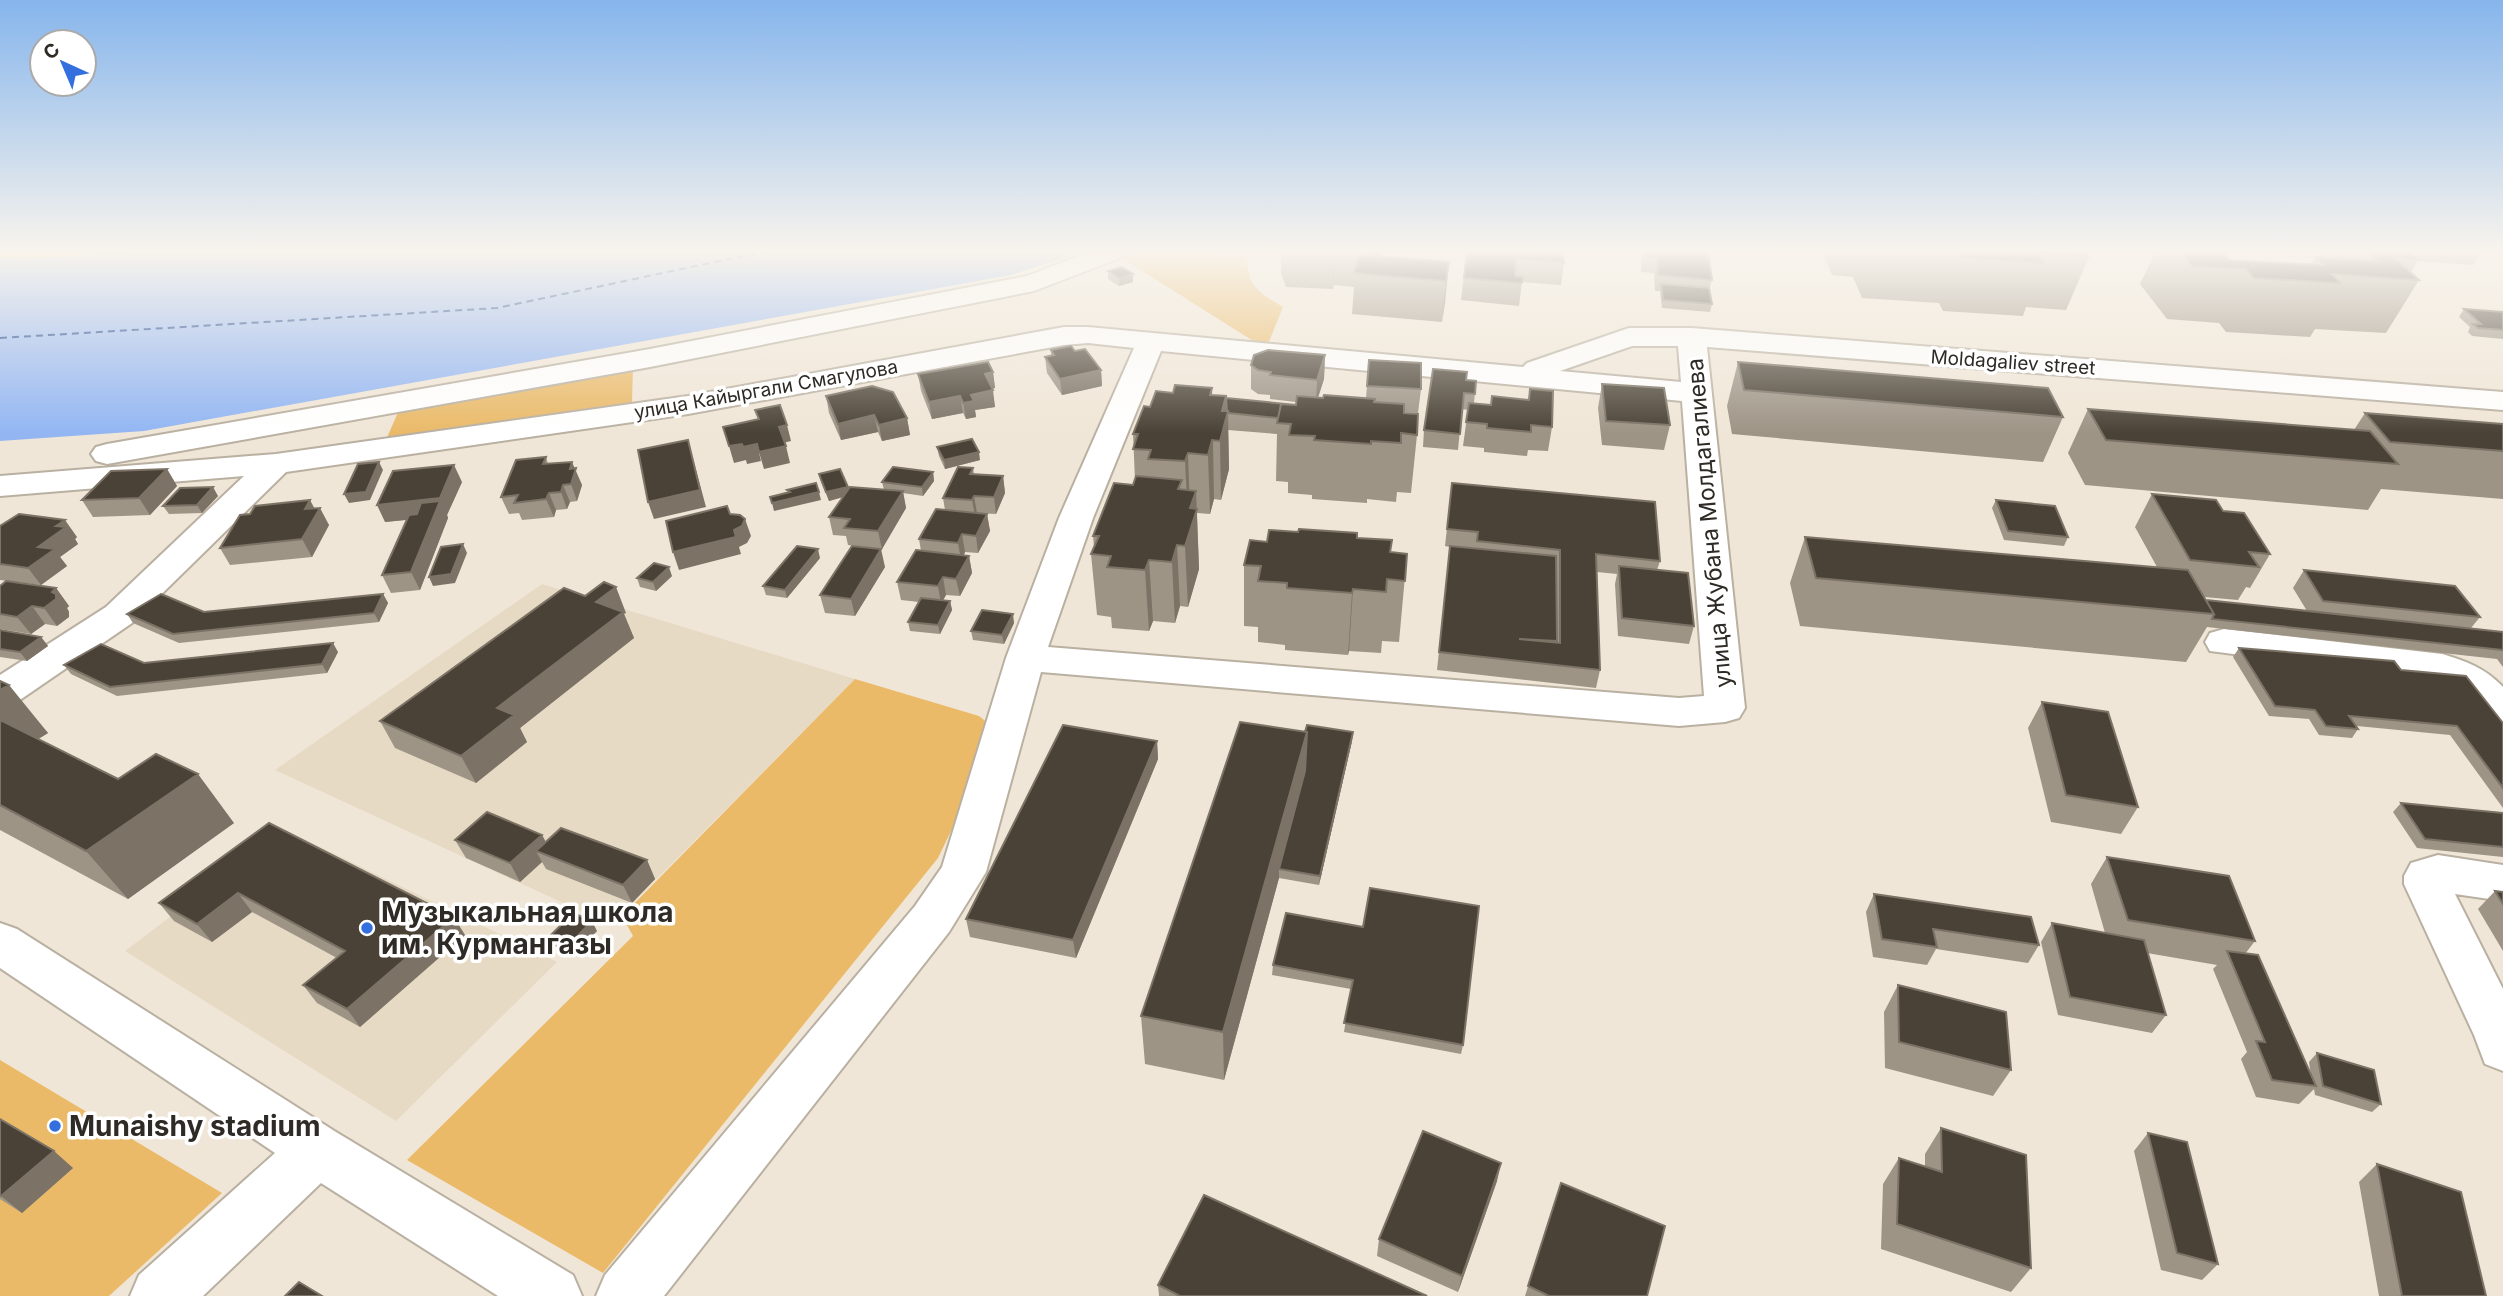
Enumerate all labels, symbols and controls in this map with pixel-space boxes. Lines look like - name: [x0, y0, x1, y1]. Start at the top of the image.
- north arrow: [28, 28, 98, 98]
- text: С: [38, 38, 65, 64]
- street label: Moldagaliev street: [1930, 345, 2096, 380]
- street label: улица Кайыргали Смагулова: [632, 355, 900, 424]
- street label: улица Жубана Молдагалиева: [1681, 357, 1737, 689]
- place label: Музыкальная школа им. Курмангазы: [381, 895, 673, 961]
- marker: Музыкальная школа им. Курмангазы: [359, 920, 375, 936]
- place label: Munaishy stadium: [69, 1109, 320, 1143]
- marker: Munaishy stadium: [47, 1118, 63, 1134]

